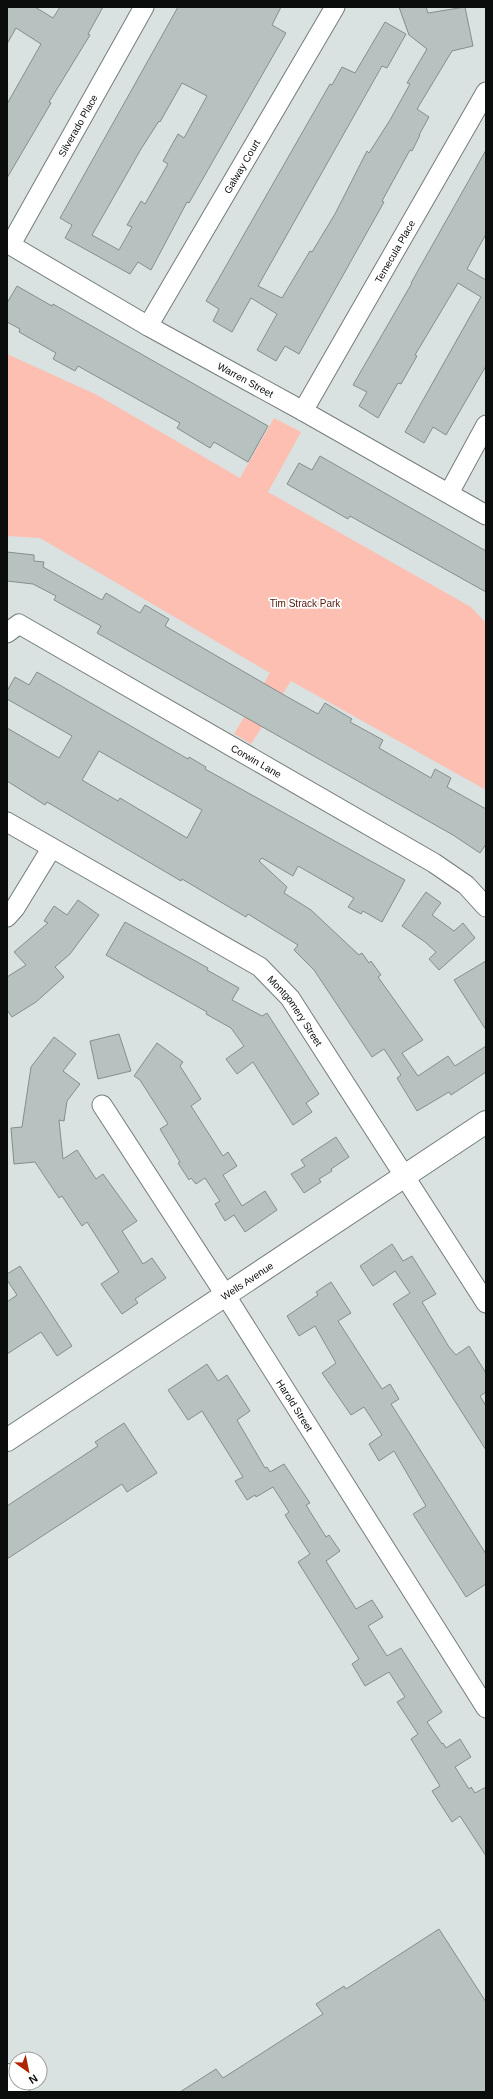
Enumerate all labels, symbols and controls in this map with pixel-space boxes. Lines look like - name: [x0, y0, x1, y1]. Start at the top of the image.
- street label: Silverado Place: [56, 92, 100, 159]
- street label: Galway Court: [222, 138, 262, 196]
- street label: Temecula Place: [373, 218, 418, 285]
- street label: Warren Street: [216, 360, 275, 400]
- park label: Tim Strack Park: [270, 598, 341, 609]
- street label: Corwin Lane: [229, 742, 284, 780]
- street label: Montgomery Street: [265, 973, 324, 1048]
- street label: Wells Avenue: [219, 1260, 276, 1302]
- street label: Harold Street: [274, 1378, 315, 1434]
- north arrow: [8, 2051, 48, 2091]
- text: N: [27, 2072, 40, 2087]

